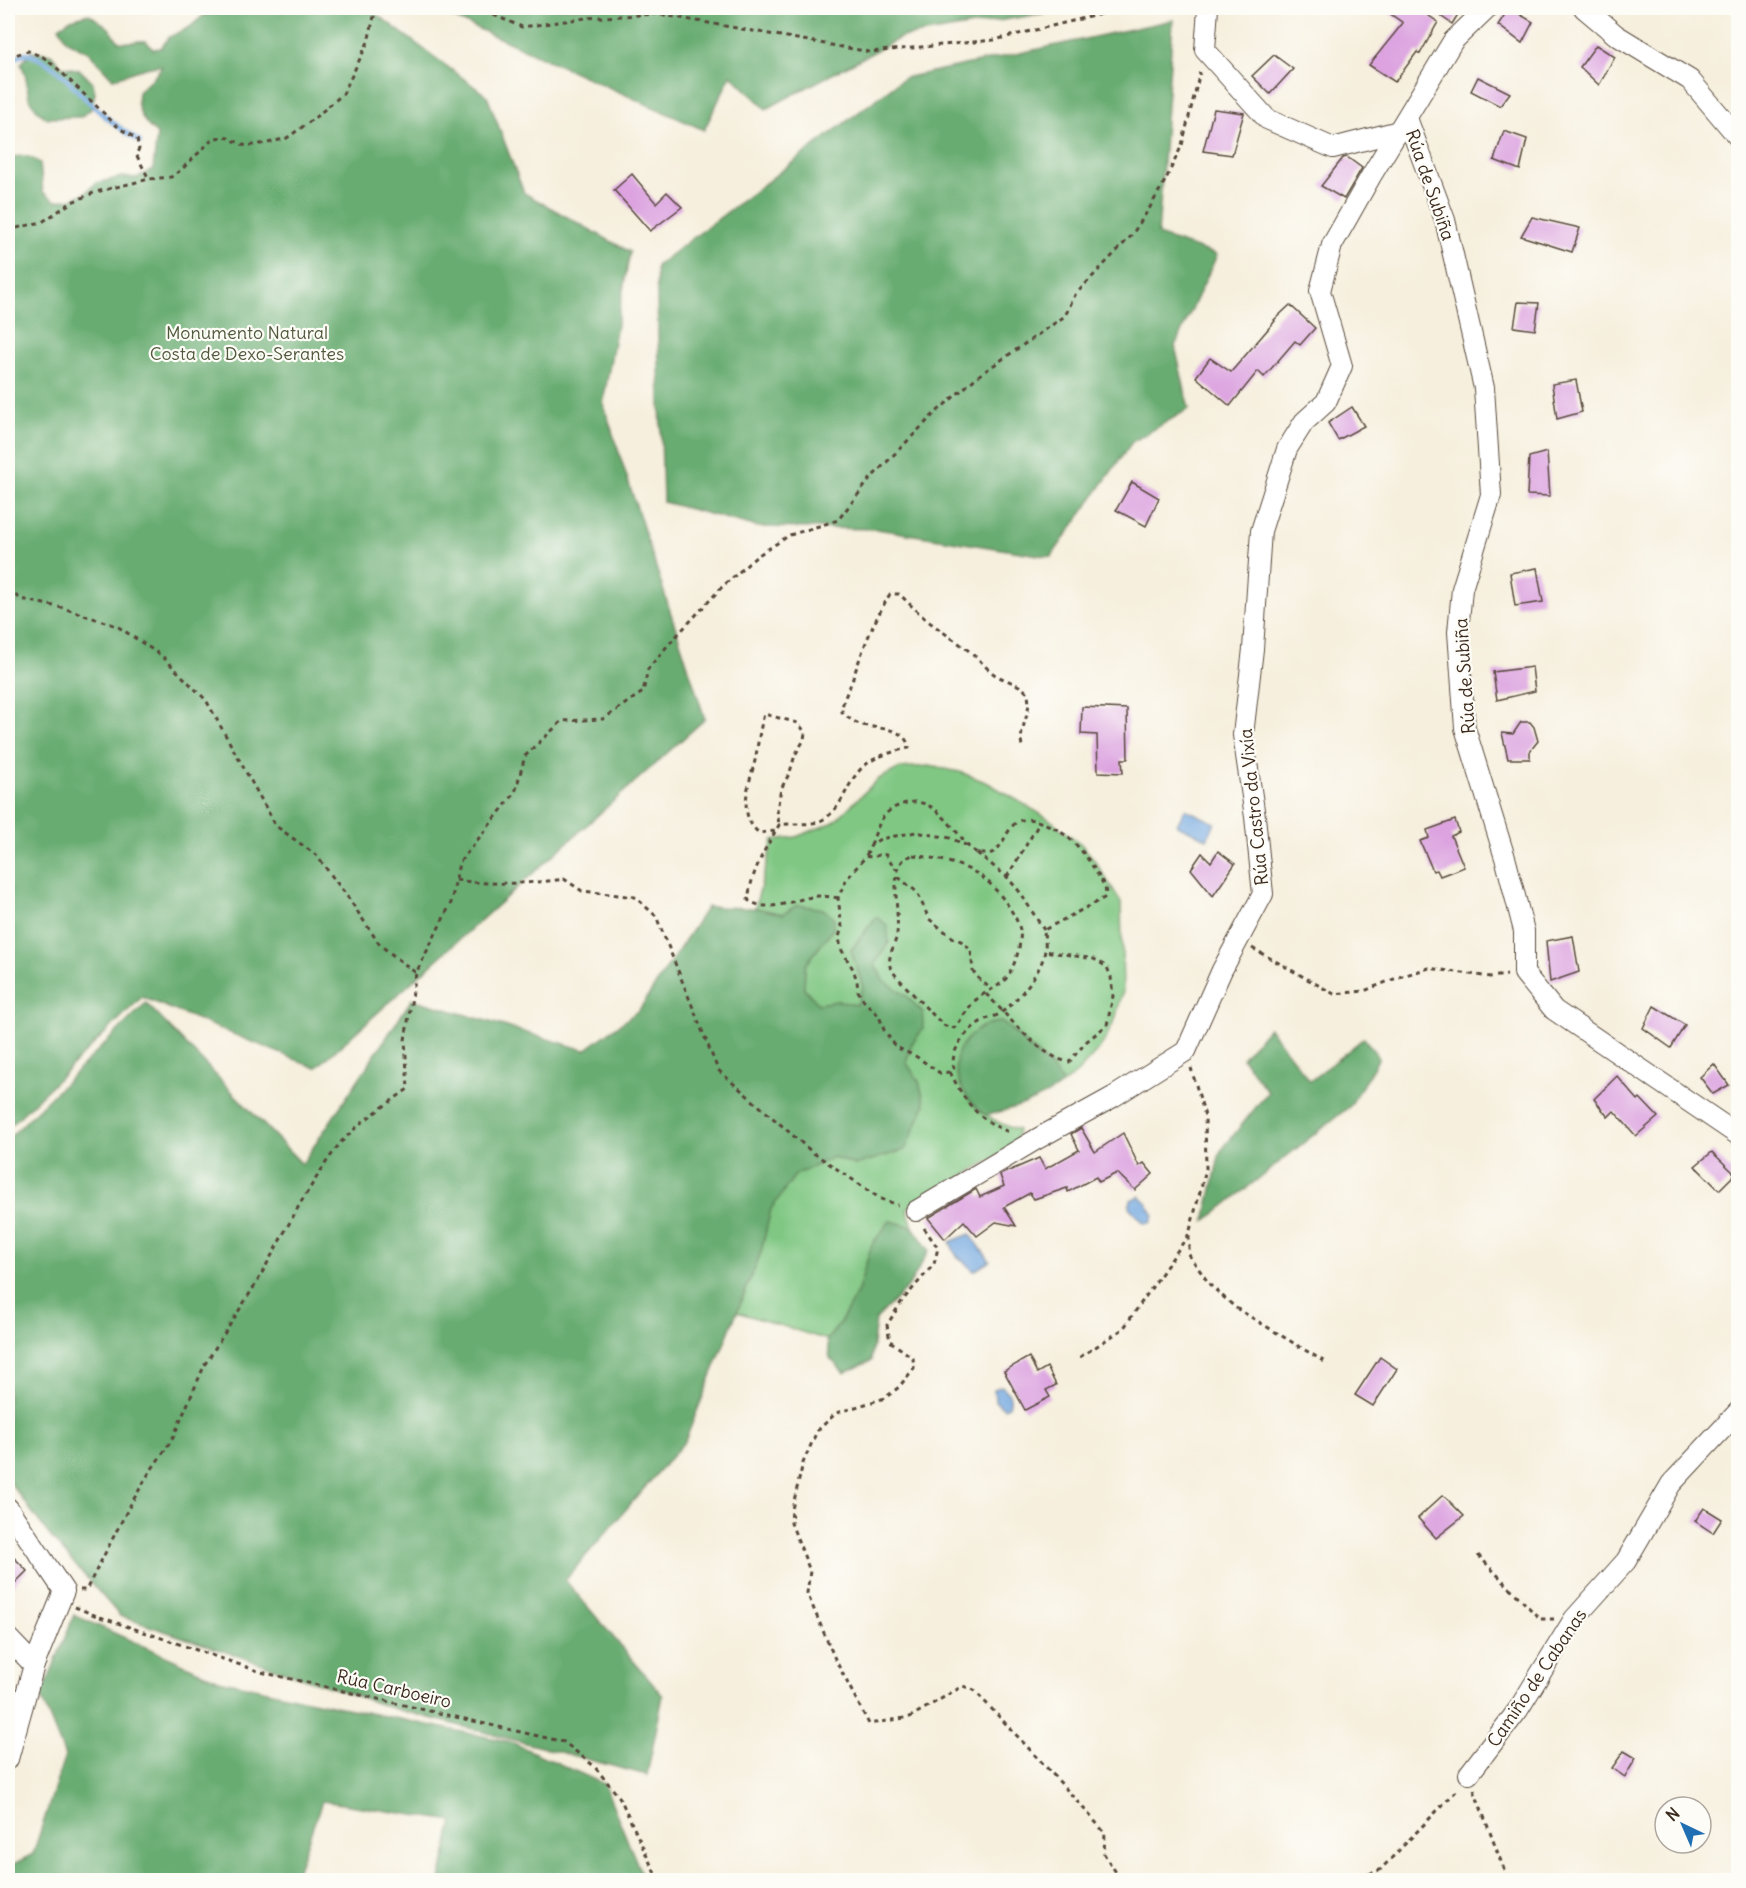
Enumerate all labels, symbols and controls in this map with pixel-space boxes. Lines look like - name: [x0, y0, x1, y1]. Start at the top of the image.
- street label: Rúa de Subiña: [1401, 126, 1460, 243]
- park label: Monumento Natural Costa de Dexo-Serantes: [150, 321, 344, 365]
- street label: Rúa de Subiña: [1449, 617, 1480, 735]
- street label: Rúa Castro da Vixía: [1234, 727, 1273, 887]
- street label: Camiño de Cabanas: [1482, 1604, 1591, 1751]
- street label: Rúa Carboeiro: [335, 1664, 454, 1713]
- north arrow: [1653, 1795, 1713, 1855]
- text: N: [1662, 1803, 1684, 1825]

